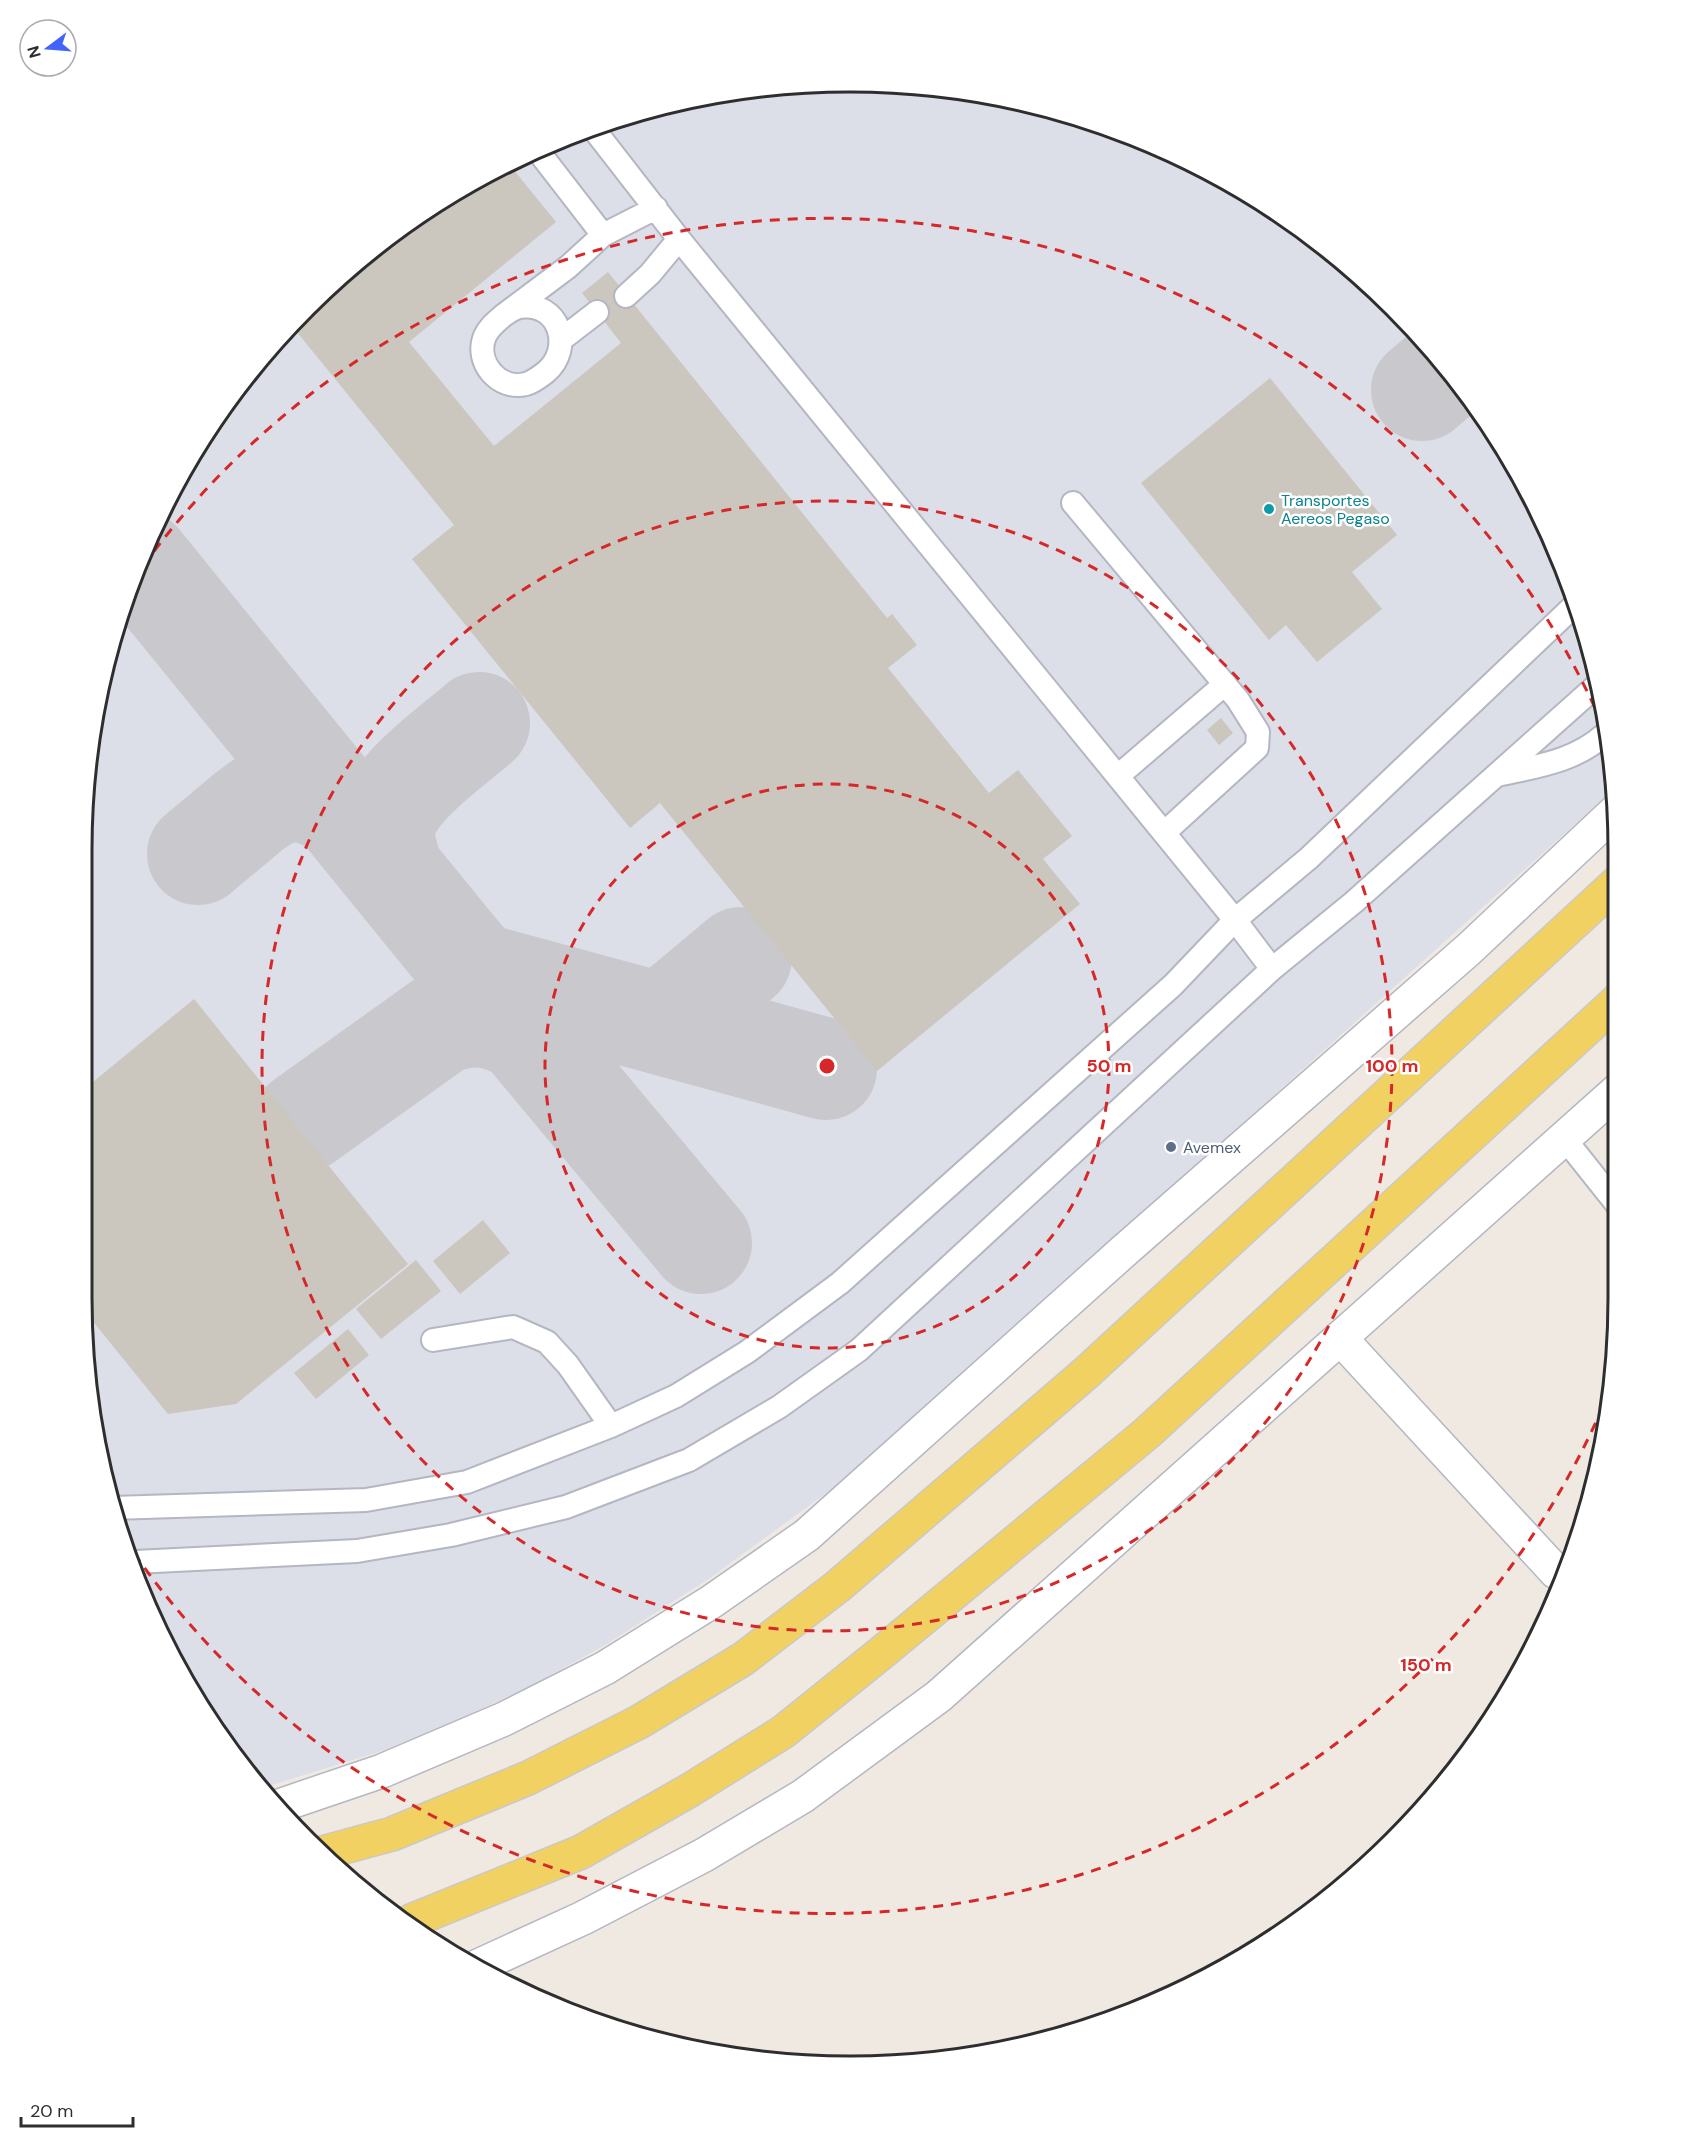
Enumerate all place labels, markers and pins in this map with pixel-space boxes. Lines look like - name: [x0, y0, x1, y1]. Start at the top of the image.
- place label: Transportes Aereos Pegaso: [1281, 490, 1390, 529]
- marker: Transportes Aereos Pegaso: [1262, 502, 1276, 516]
- centre of rings: [817, 1056, 837, 1076]
- place label: Avemex: [1183, 1137, 1241, 1158]
- marker: Avemex: [1164, 1140, 1178, 1154]

